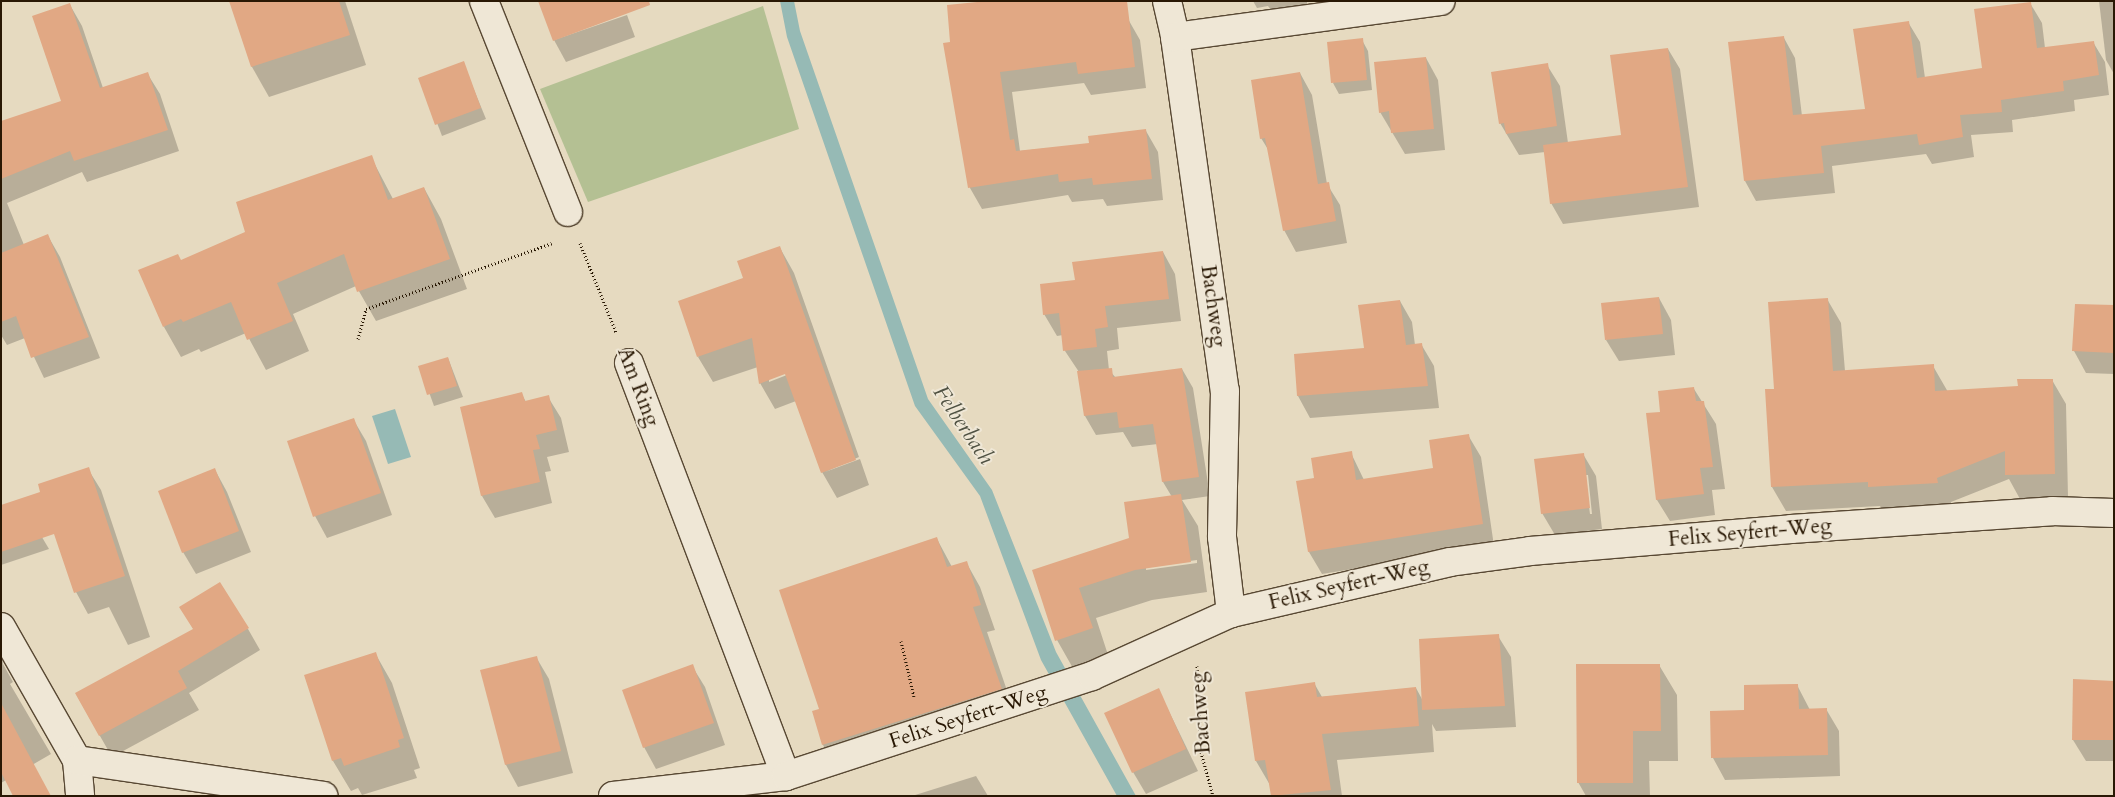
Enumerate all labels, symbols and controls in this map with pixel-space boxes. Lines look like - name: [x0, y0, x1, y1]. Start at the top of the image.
- street label: Bachweg: [1195, 263, 1231, 349]
- street label: Am Ring: [611, 344, 665, 430]
- water label: Felberbach: [927, 380, 999, 470]
- street label: Felix Seyfert-Weg: [1667, 513, 1833, 553]
- street label: Felix Seyfert-Weg: [1266, 554, 1432, 616]
- street label: Bachweg: [1186, 671, 1216, 755]
- street label: Felix Seyfert-Weg: [886, 680, 1050, 754]

